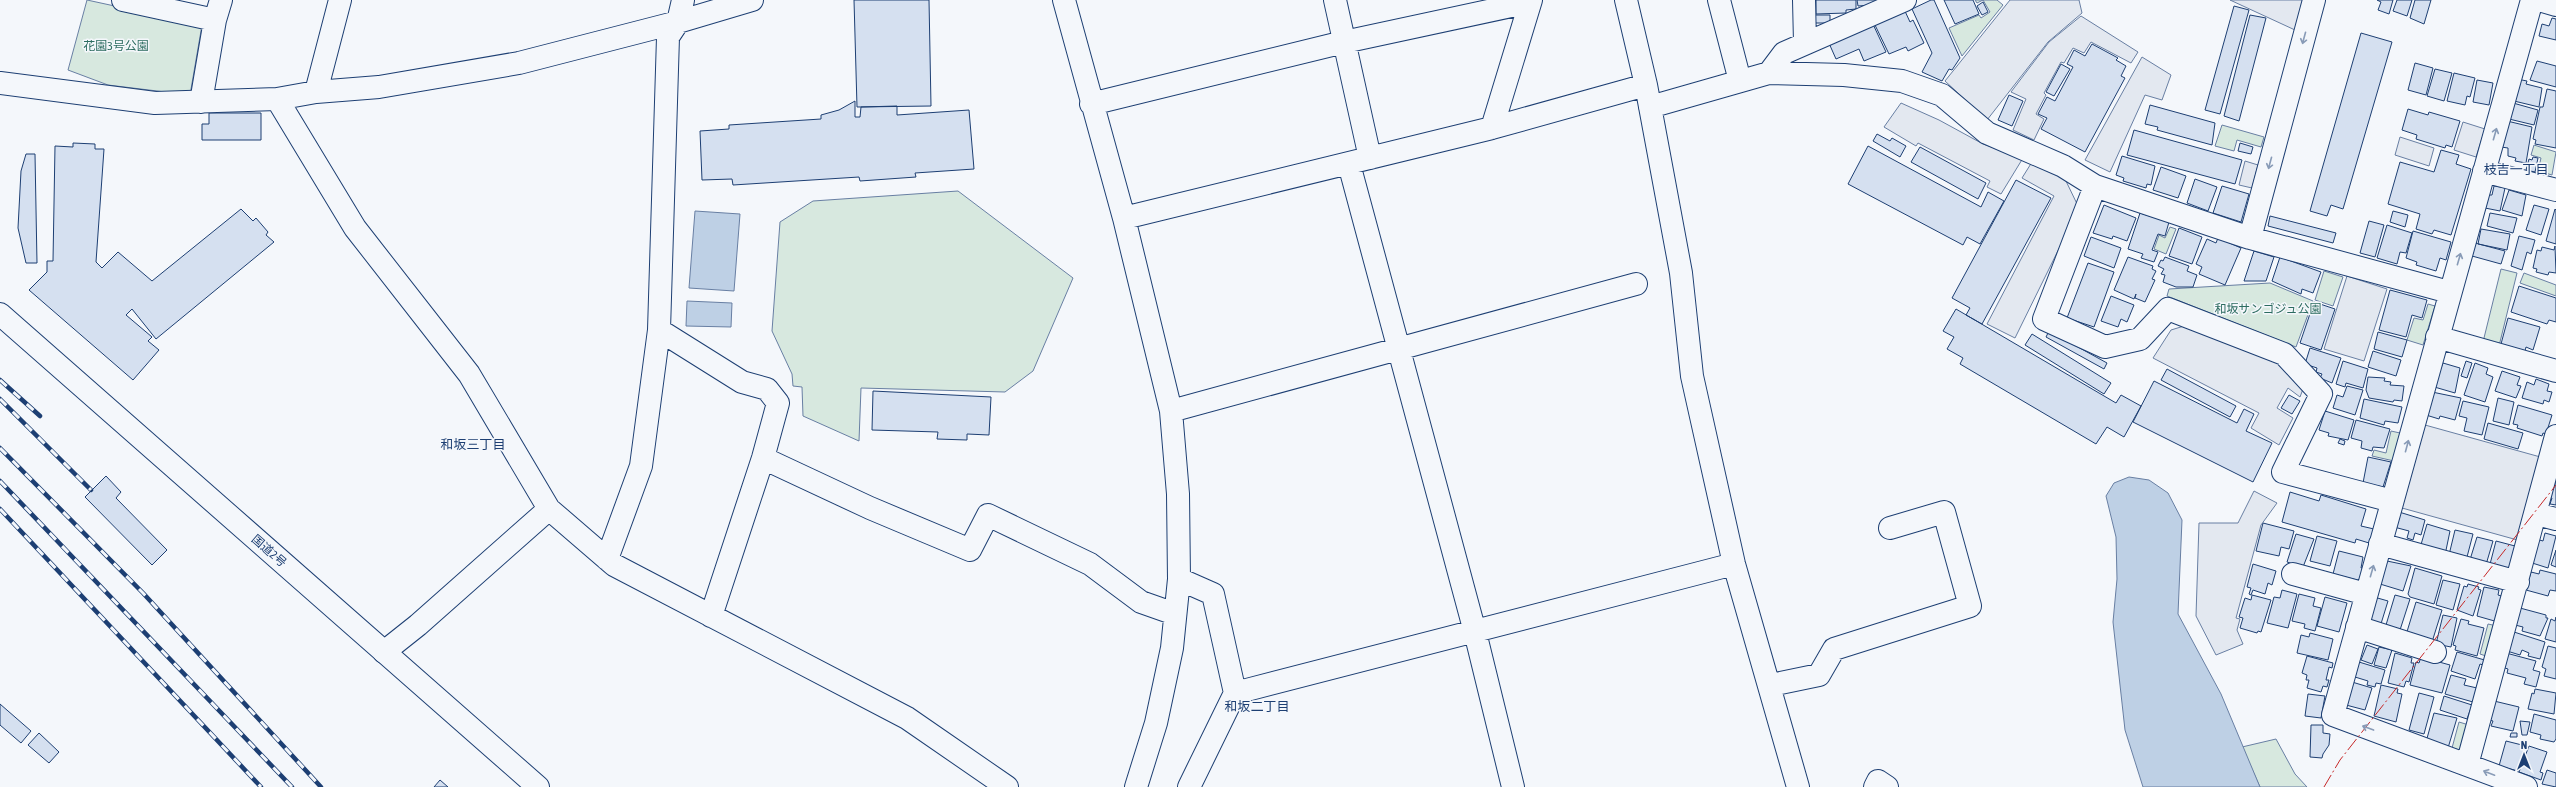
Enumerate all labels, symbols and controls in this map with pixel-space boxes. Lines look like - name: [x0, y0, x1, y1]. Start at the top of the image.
- one-way arrow: [2300, 31, 2307, 44]
- park label: 花園3号公園: [83, 39, 149, 53]
- one-way arrow: [2492, 128, 2499, 141]
- one-way arrow: [2266, 156, 2273, 169]
- district label: 枝吉一丁目: [2483, 162, 2549, 177]
- one-way arrow: [2456, 253, 2463, 266]
- park label: 和坂サンゴジュ公園: [2214, 302, 2322, 316]
- district label: 和坂三丁目: [440, 437, 506, 452]
- one-way arrow: [2404, 440, 2411, 453]
- street label: 国道2号: [249, 532, 289, 570]
- one-way arrow: [2369, 565, 2376, 578]
- district label: 和坂二丁目: [1224, 699, 1290, 714]
- one-way arrow: [2361, 724, 2374, 731]
- north arrow: [2504, 735, 2544, 775]
- text: N: [2521, 739, 2527, 751]
- one-way arrow: [2484, 769, 2496, 777]

